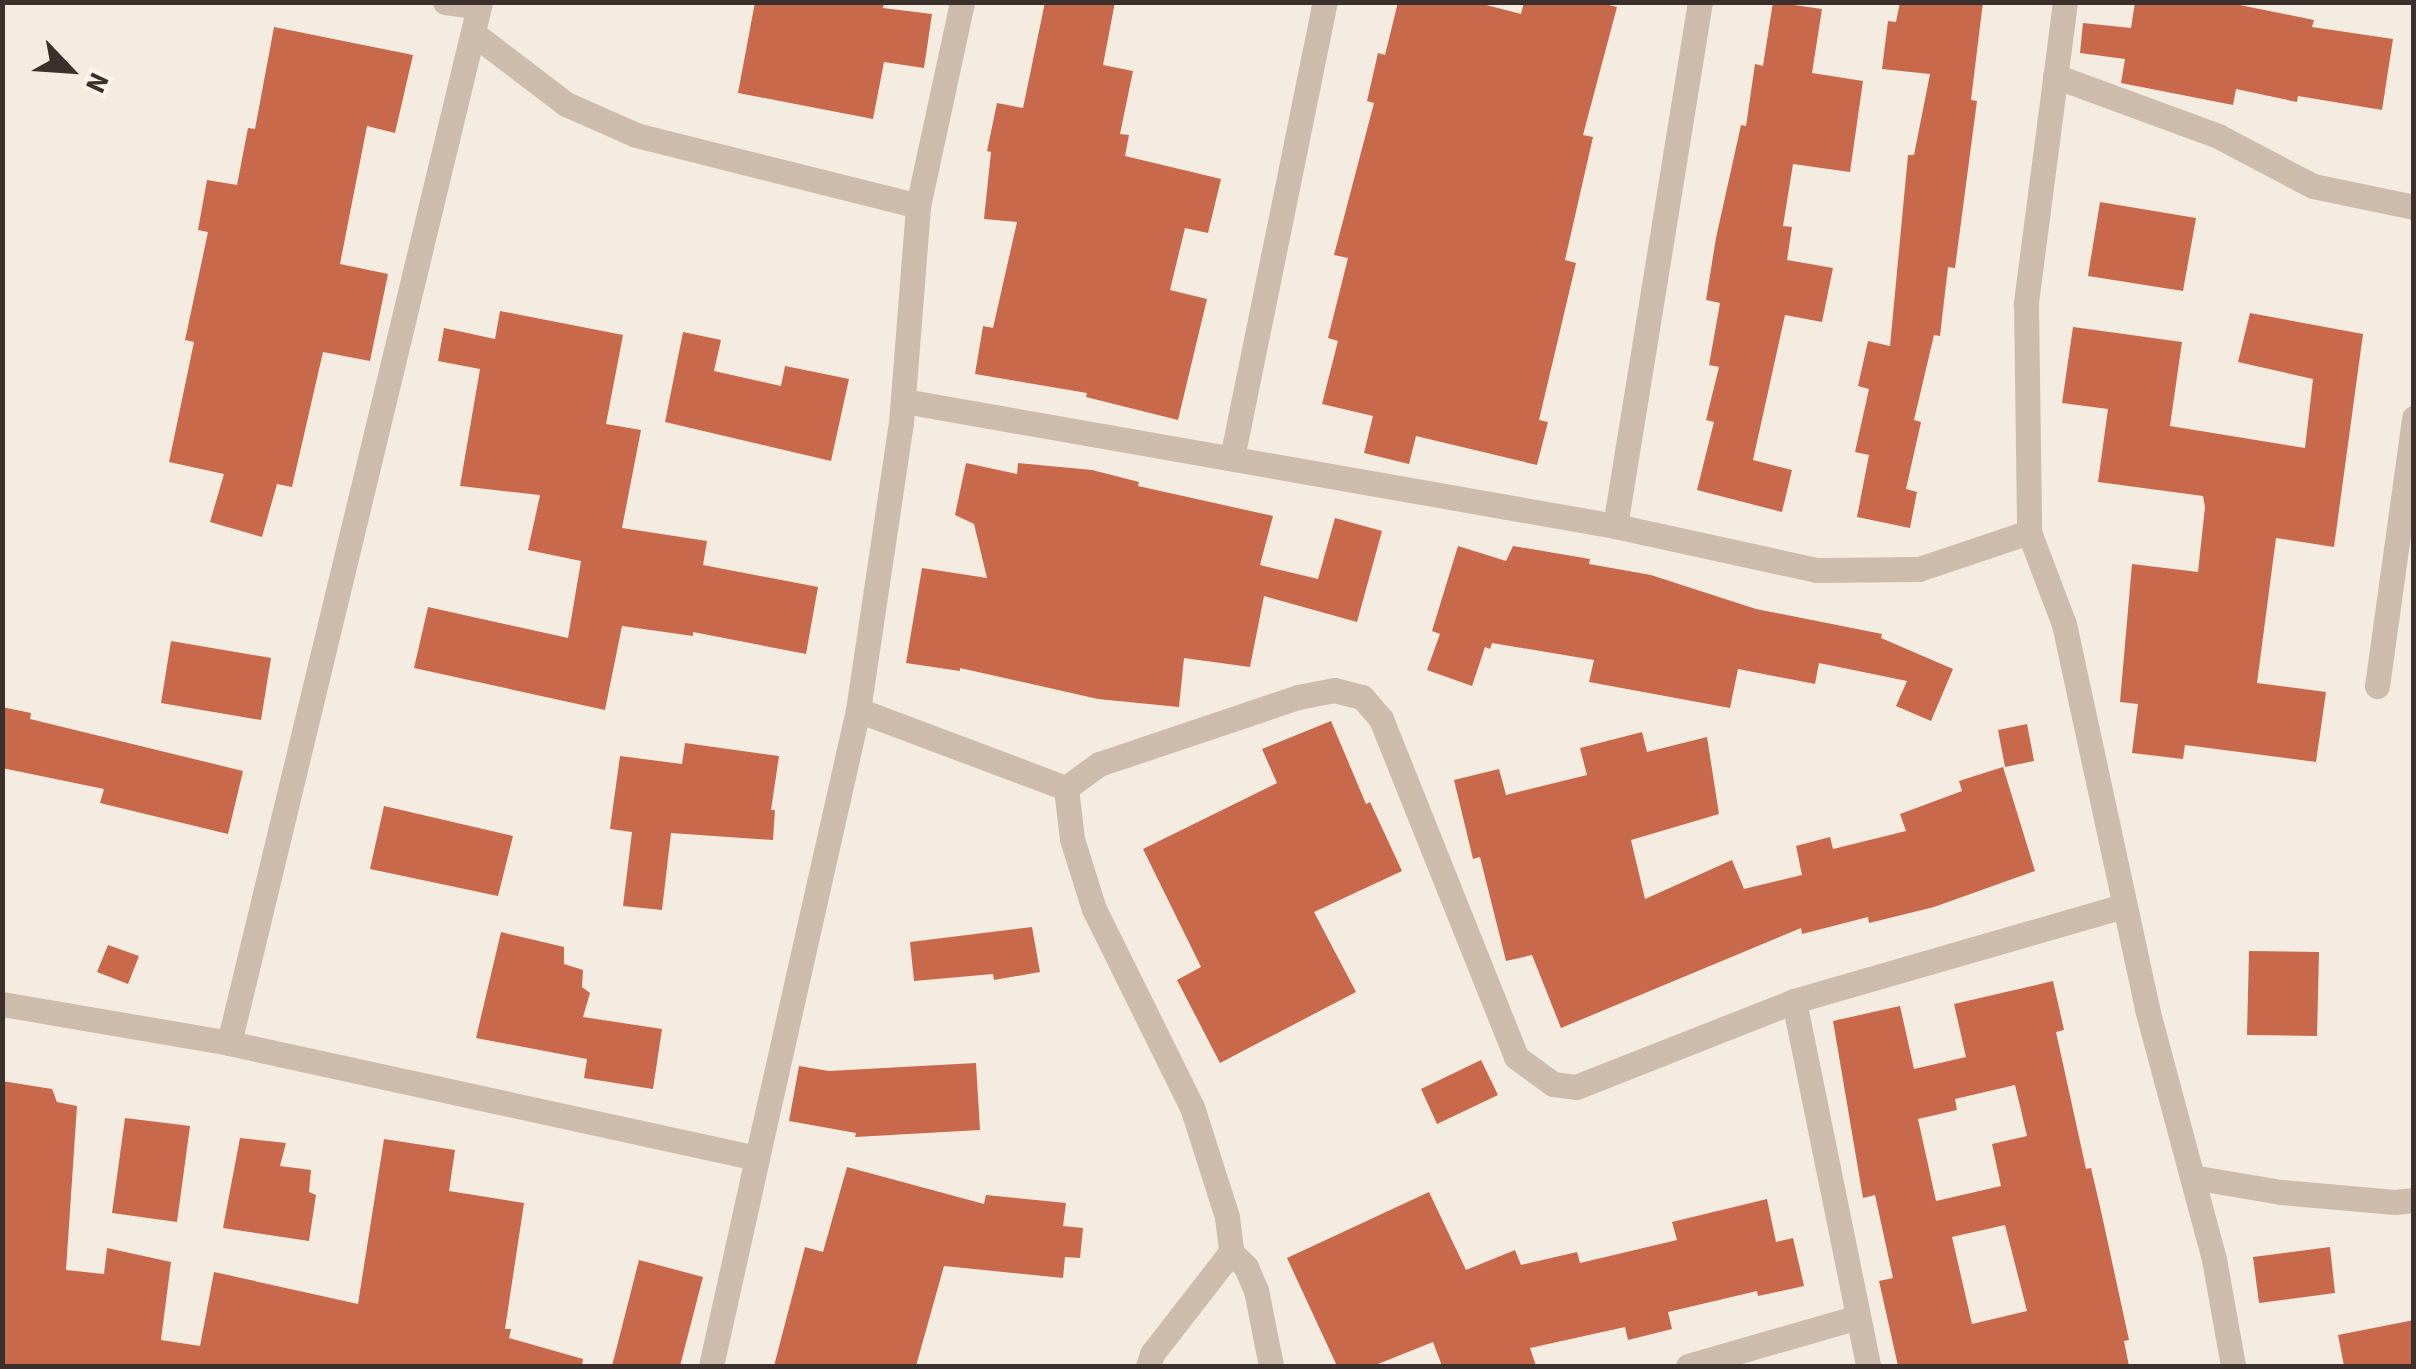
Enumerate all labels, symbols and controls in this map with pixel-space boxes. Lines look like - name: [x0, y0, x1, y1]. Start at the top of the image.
- north arrow: [20, 20, 120, 120]
- text: N: [75, 66, 119, 100]

